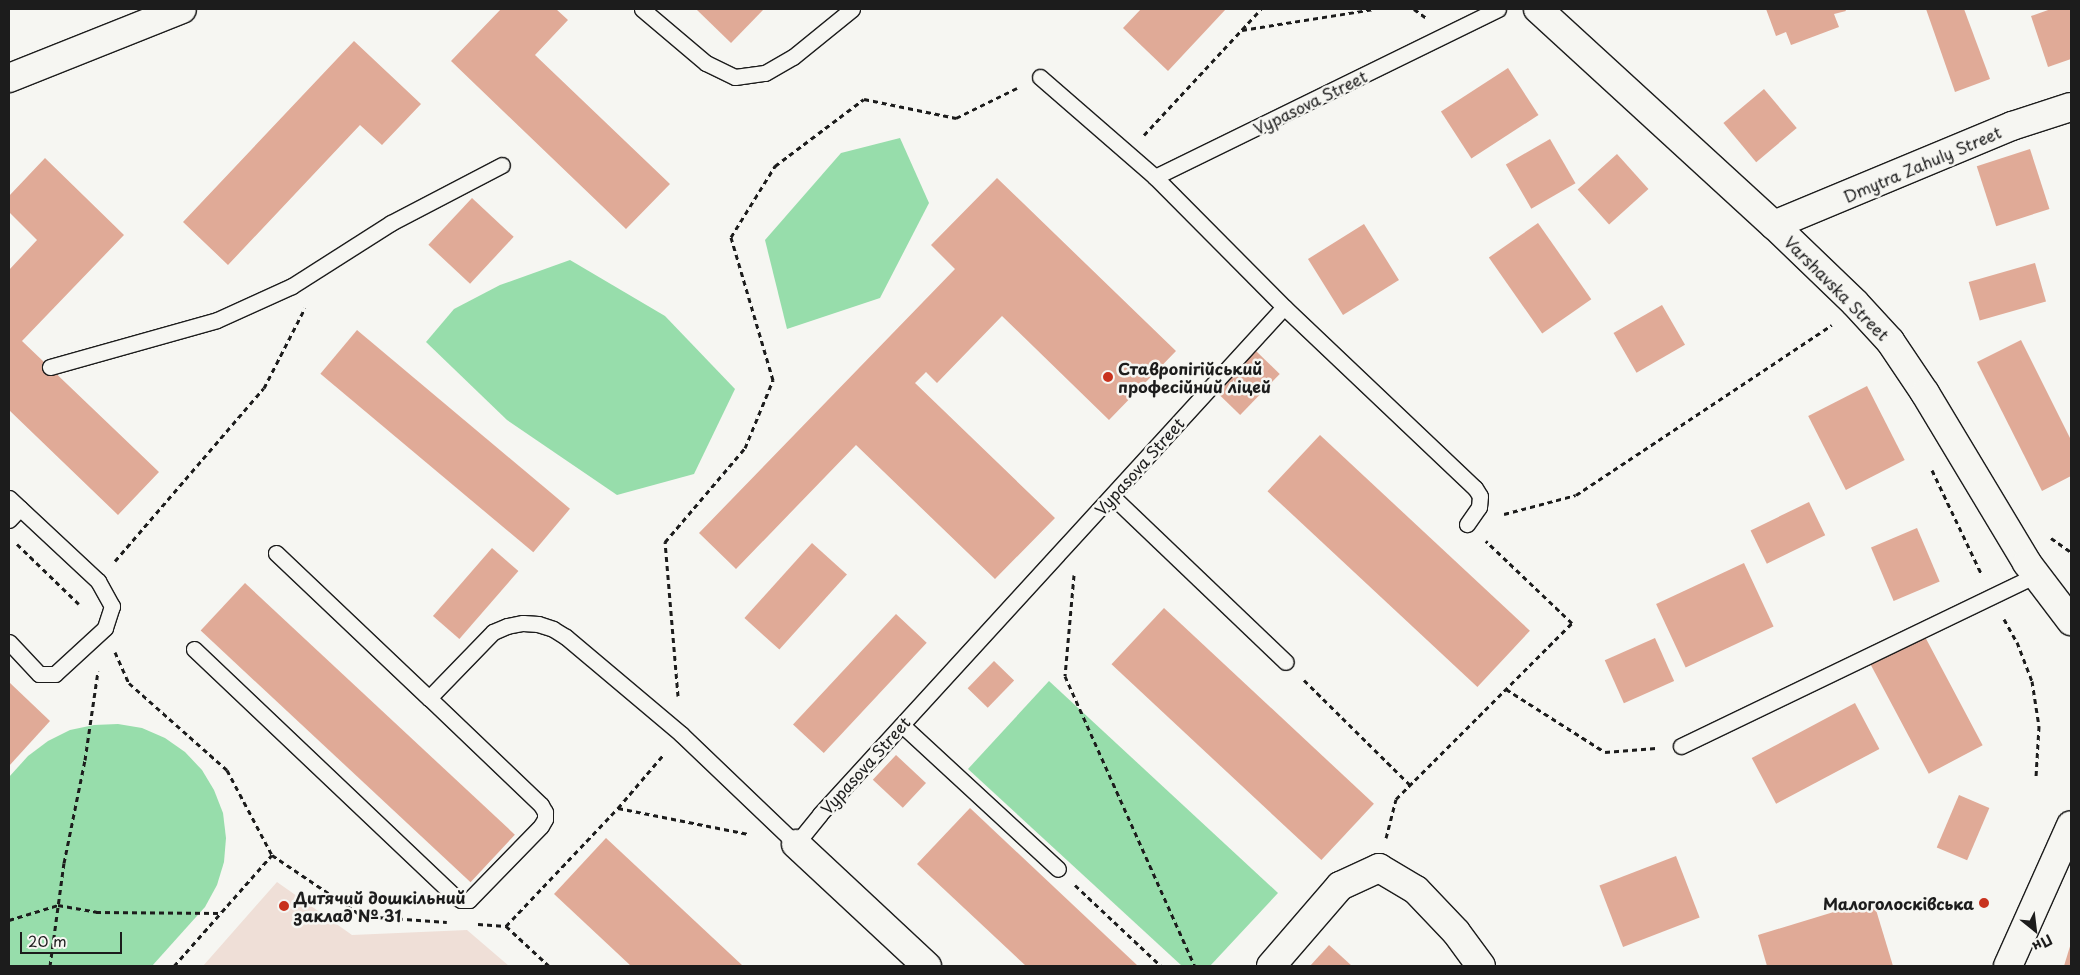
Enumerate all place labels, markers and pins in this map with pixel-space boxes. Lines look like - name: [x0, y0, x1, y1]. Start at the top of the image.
- place label: Ставропігійський професійний ліцей: [1118, 358, 1272, 396]
- marker: Ставропігійський професійний ліцей: [1102, 371, 1114, 383]
- place label: Дитячий дошкільний заклад № 31: [294, 887, 466, 925]
- place label: Малоголосківська: [1823, 893, 1974, 913]
- marker: Малоголосківська: [1978, 897, 1990, 909]
- marker: Дитячий дошкільний заклад № 31: [278, 900, 290, 912]

